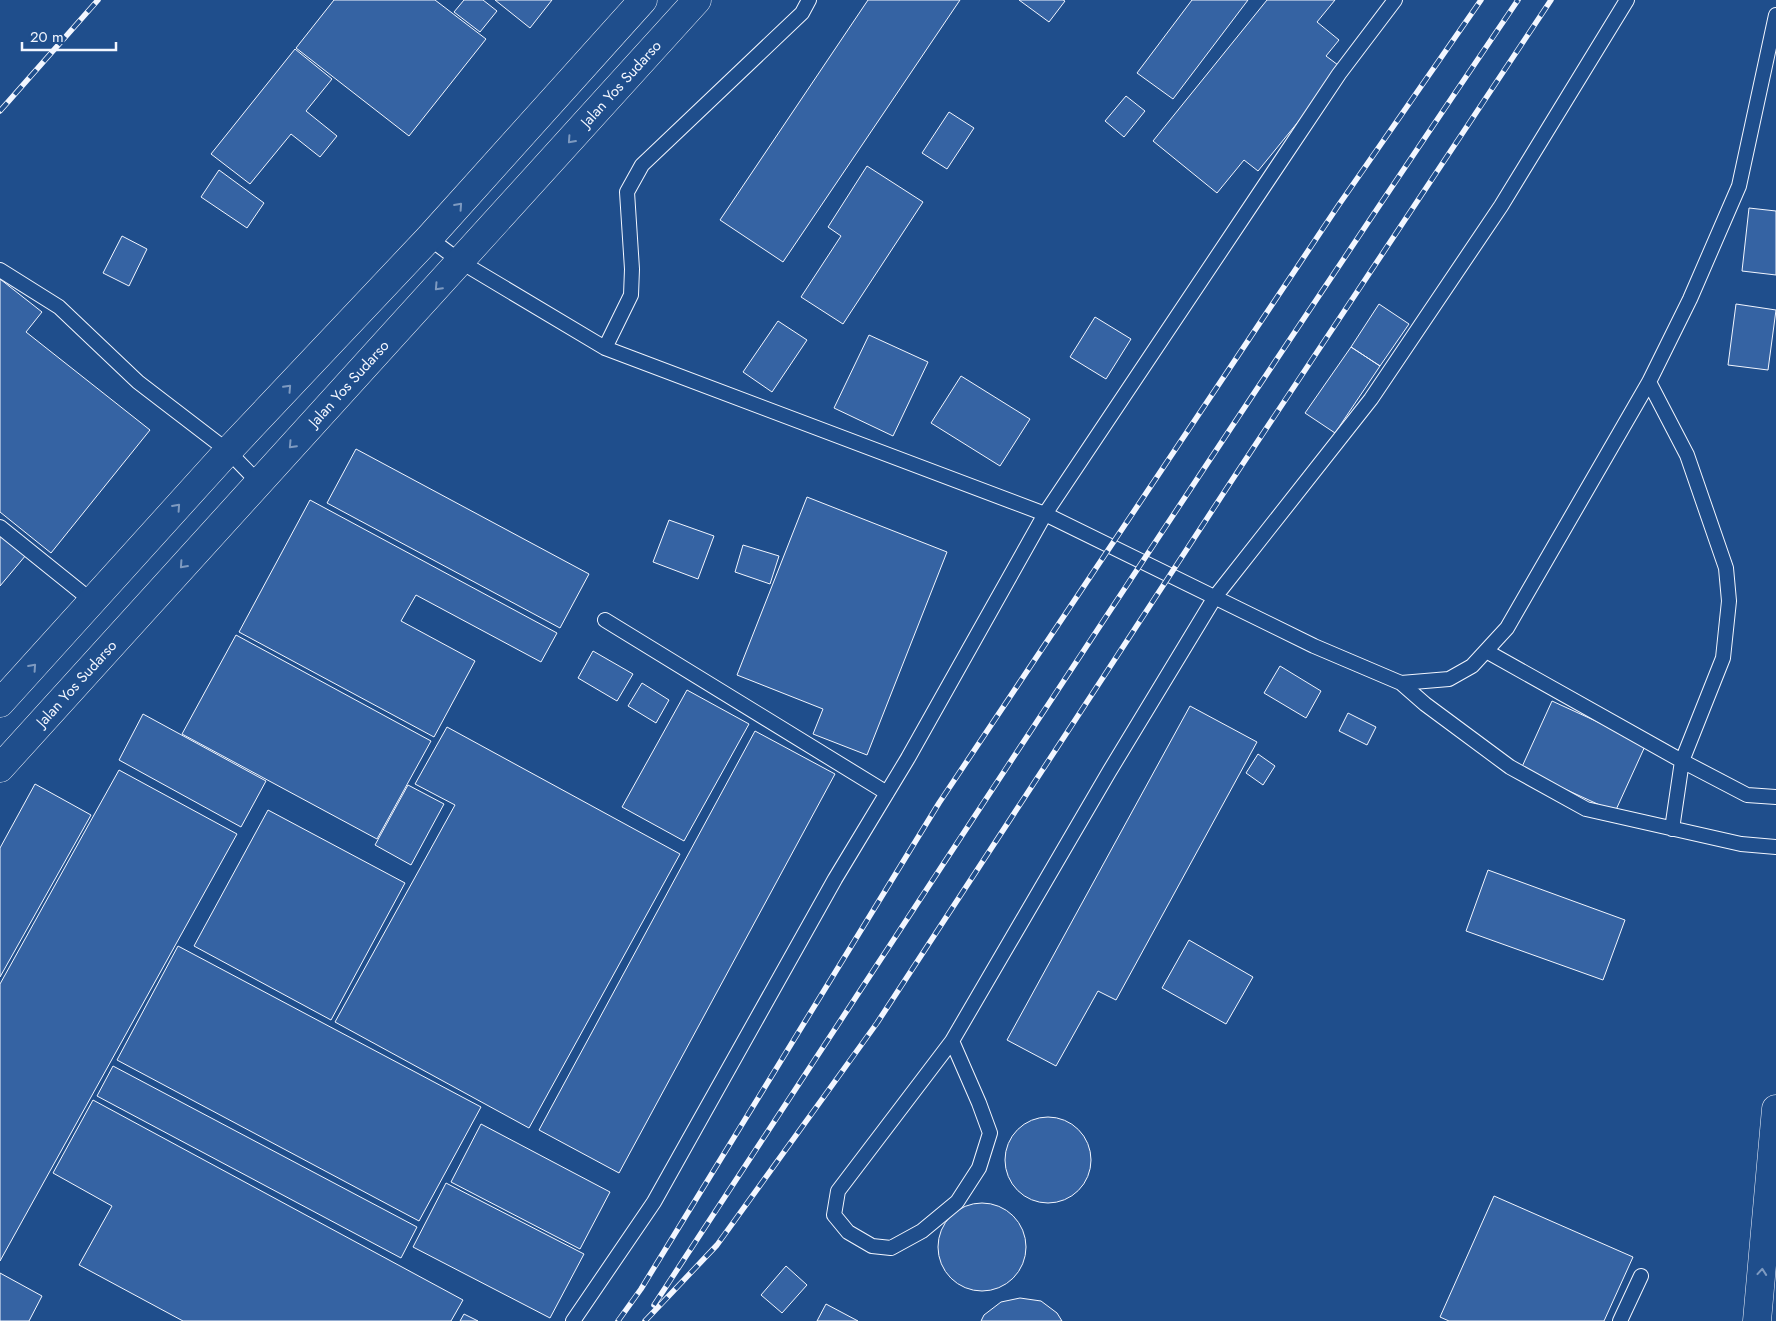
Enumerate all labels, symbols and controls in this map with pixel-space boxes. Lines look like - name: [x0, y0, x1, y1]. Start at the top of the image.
- scale bar: [22, 20, 116, 52]
- text: 20 m: [30, 26, 64, 48]
- street label: Jalan Yos Sudarso: [574, 35, 666, 134]
- one-way arrow: [567, 135, 576, 144]
- one-way arrow: [453, 202, 462, 211]
- one-way arrow: [435, 281, 444, 290]
- street label: Jalan Yos Sudarso: [302, 335, 394, 434]
- one-way arrow: [282, 385, 291, 394]
- one-way arrow: [289, 439, 298, 448]
- one-way arrow: [171, 504, 180, 513]
- one-way arrow: [180, 559, 189, 568]
- street label: Jalan Yos Sudarso: [30, 635, 122, 734]
- one-way arrow: [27, 663, 36, 672]
- one-way arrow: [1756, 1268, 1767, 1276]

